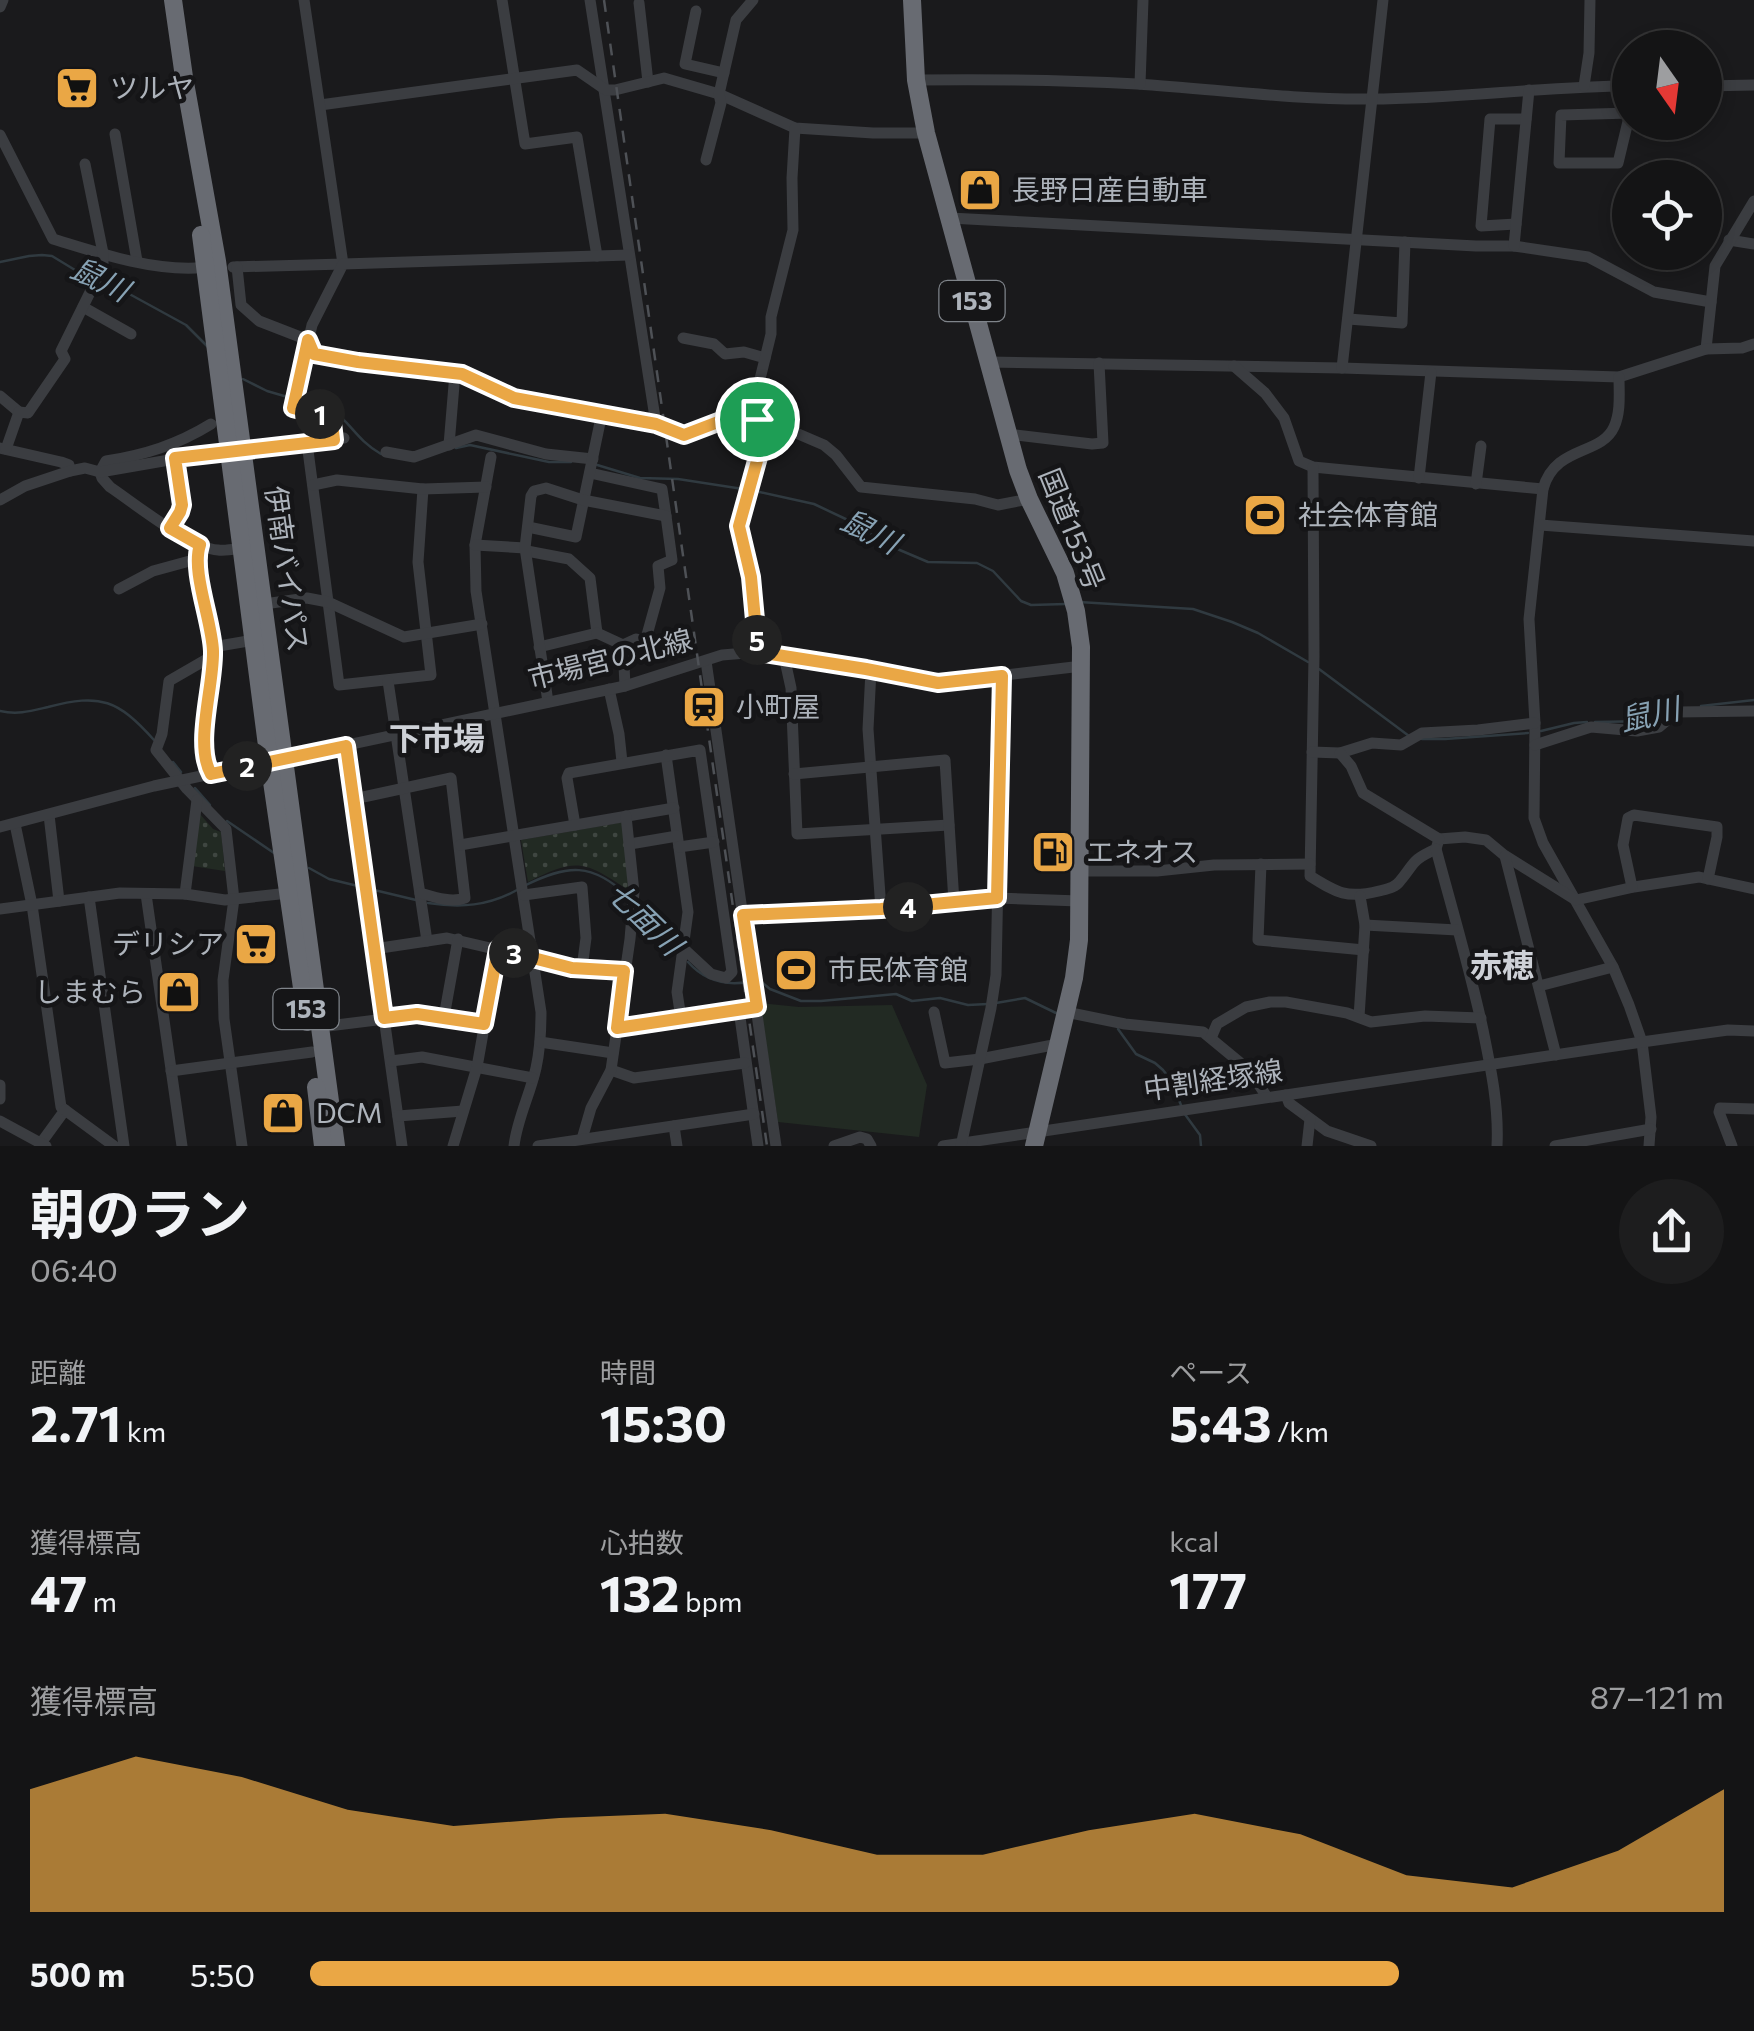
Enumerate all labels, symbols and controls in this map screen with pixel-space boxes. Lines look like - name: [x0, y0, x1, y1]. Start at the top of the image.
- north arrow: [1612, 30, 1722, 140]
- map controls: [1612, 30, 1722, 270]
- supermarket icon: ツルヤ: [54, 65, 100, 111]
- place label: ツルヤ: [110, 70, 194, 104]
- button: locate: [1612, 160, 1722, 270]
- shop icon: 長野日産自動車: [957, 167, 1003, 213]
- place label: 長野日産自動車: [1012, 172, 1208, 206]
- water label: 鼠川: [66, 248, 139, 309]
- road number: 153: [940, 281, 1004, 321]
- pin: [715, 377, 800, 462]
- pin: 1: [295, 389, 345, 439]
- icon: arrive: [730, 392, 785, 447]
- text: 1: [314, 397, 326, 431]
- street label: 国道153号: [1033, 463, 1113, 594]
- street label: 伊南バイパス: [260, 484, 316, 654]
- sports icon: 社会体育館: [1242, 492, 1288, 538]
- place label: 社会体育館: [1298, 497, 1438, 531]
- water label: 鼠川: [836, 500, 909, 561]
- pin: 5: [732, 615, 782, 665]
- street label: 市場宮の北線: [524, 621, 695, 695]
- text: 5: [749, 623, 765, 657]
- station icon: 小町屋: [681, 684, 727, 730]
- water label: 鼠川: [1616, 688, 1686, 737]
- place label: 小町屋: [736, 689, 820, 723]
- district label: 下市場: [389, 717, 485, 757]
- pin: 2: [222, 741, 272, 791]
- text: 2: [239, 749, 255, 783]
- fuel station icon: エネオス: [1030, 829, 1076, 875]
- place label: エネオス: [1086, 834, 1198, 868]
- water label: 七面川: [601, 873, 693, 964]
- pin: 4: [883, 882, 933, 932]
- text: 4: [899, 890, 917, 924]
- supermarket icon: デリシア: [233, 921, 279, 967]
- place label: デリシア: [112, 926, 224, 960]
- pin: 3: [489, 928, 539, 978]
- text: 3: [506, 936, 522, 970]
- district label: 赤穂: [1470, 944, 1534, 984]
- sports icon: 市民体育館: [773, 947, 819, 993]
- place label: 市民体育館: [828, 952, 968, 986]
- shop icon: しまむら: [156, 969, 202, 1015]
- place label: しまむら: [34, 974, 146, 1008]
- road number: 153: [274, 989, 338, 1029]
- street label: 中割経塚線: [1141, 1052, 1285, 1106]
- shop icon: DCM: [260, 1090, 306, 1136]
- place label: DCM: [316, 1095, 383, 1129]
- text: 朝のラン: [30, 1178, 250, 1245]
- button: share: [1619, 1179, 1724, 1284]
- text: 06:40: [30, 1249, 118, 1289]
- text: 距離: [30, 1355, 86, 1389]
- text: 時間: [600, 1355, 656, 1389]
- text: ペース: [1169, 1355, 1252, 1389]
- text: 2.71: [30, 1391, 121, 1452]
- text: 15:30: [600, 1391, 727, 1452]
- text: 5:43: [1169, 1391, 1272, 1452]
- text: km: [121, 1414, 166, 1448]
- text: /km: [1272, 1414, 1329, 1448]
- text: kcal: [1169, 1524, 1219, 1558]
- text: 獲得標高: [30, 1525, 142, 1559]
- text: 心拍数: [600, 1525, 684, 1559]
- text: 177: [1169, 1558, 1247, 1619]
- text: 47: [30, 1561, 87, 1622]
- text: 132: [600, 1561, 680, 1622]
- text: m: [87, 1584, 117, 1618]
- text: bpm: [680, 1584, 742, 1618]
- text: 87–121 m: [1590, 1676, 1724, 1716]
- text: 獲得標高: [30, 1680, 158, 1720]
- text: 500 m: [30, 1954, 125, 1994]
- text: 5:50: [190, 1954, 255, 1994]

